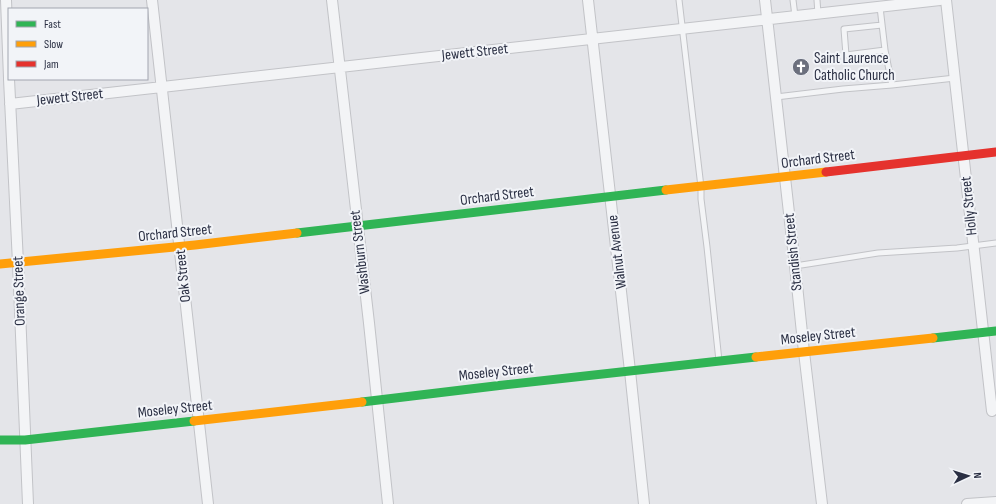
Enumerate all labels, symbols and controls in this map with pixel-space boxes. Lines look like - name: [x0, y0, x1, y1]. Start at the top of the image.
- legend: [8, 8, 148, 80]
- text: Fast: [44, 17, 61, 32]
- text: Slow: [44, 37, 63, 52]
- street label: Jewett Street: [440, 39, 510, 65]
- place label: Saint Laurence Catholic Church: [814, 49, 895, 85]
- text: Jam: [43, 57, 59, 72]
- church icon: Saint Laurence Catholic Church: [791, 57, 811, 77]
- street label: Jewett Street: [35, 84, 105, 110]
- street label: Orchard Street: [780, 145, 856, 173]
- street label: Holly Street: [956, 175, 982, 236]
- street label: Orchard Street: [459, 182, 535, 210]
- street label: Washburn Street: [345, 209, 375, 295]
- street label: Standish Street: [779, 212, 807, 292]
- street label: Walnut Avenue: [603, 214, 631, 290]
- street label: Orchard Street: [137, 220, 213, 246]
- street label: Oak Street: [171, 248, 195, 303]
- street label: Orange Street: [8, 255, 30, 326]
- street label: Moseley Street: [780, 323, 857, 349]
- street label: Moseley Street: [458, 359, 535, 385]
- street label: Moseley Street: [137, 396, 214, 422]
- north arrow: [948, 456, 988, 496]
- text: N: [971, 472, 984, 479]

